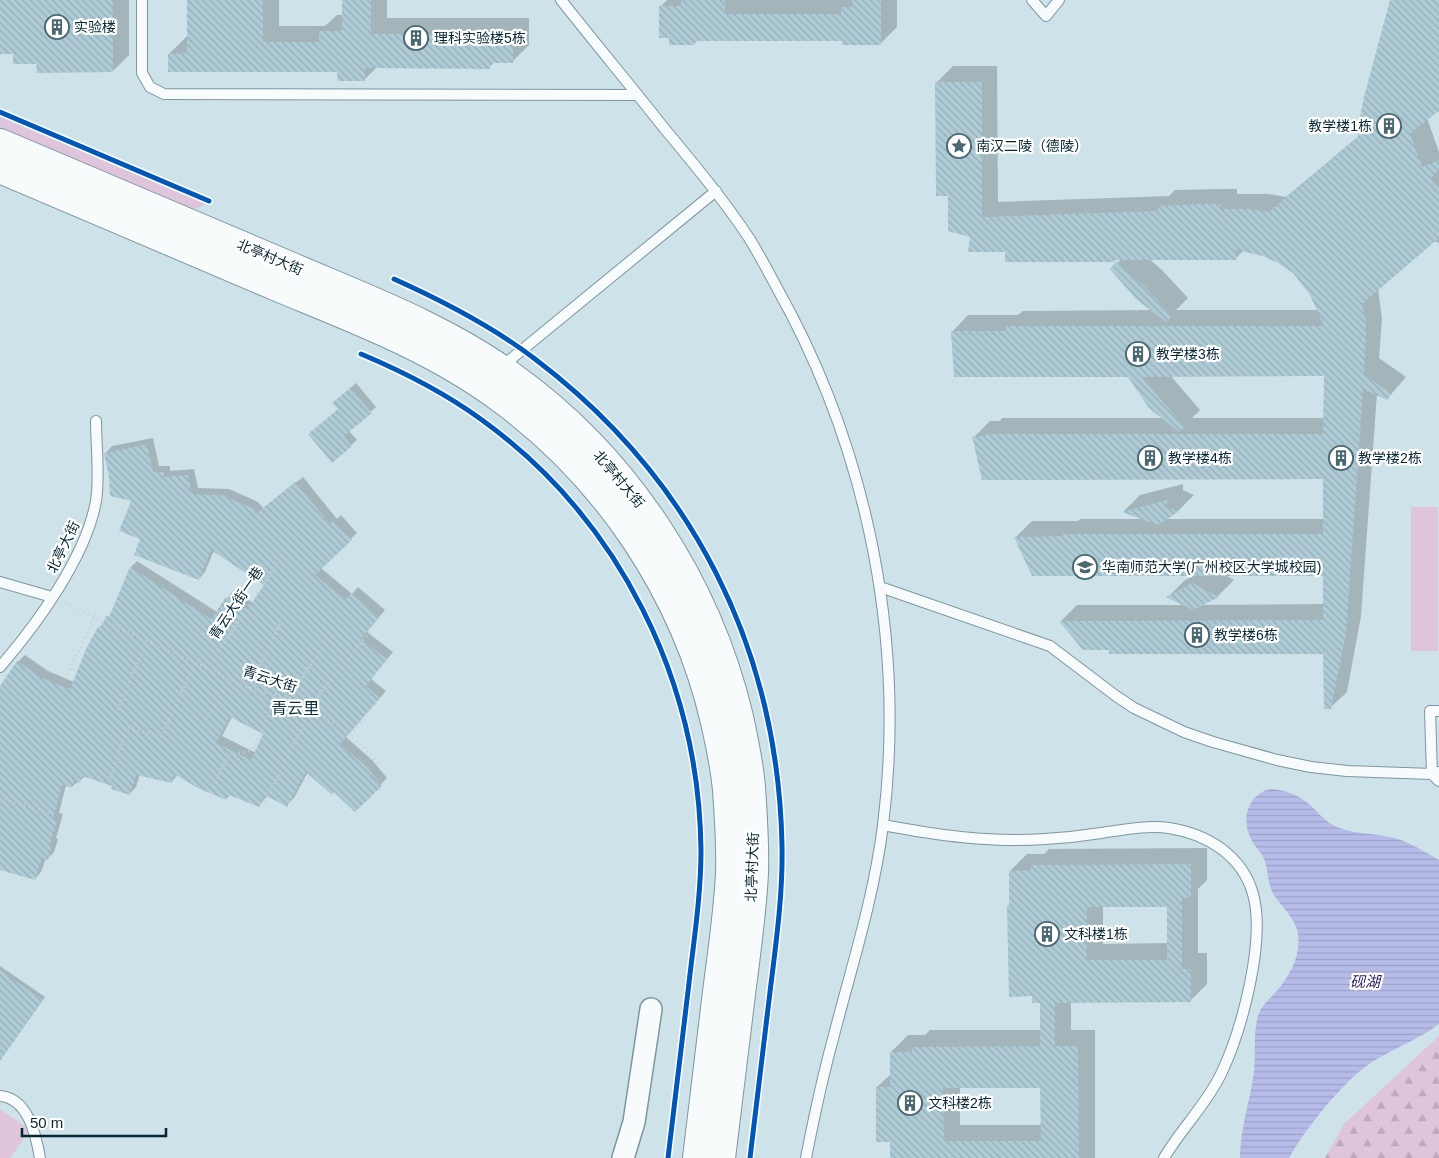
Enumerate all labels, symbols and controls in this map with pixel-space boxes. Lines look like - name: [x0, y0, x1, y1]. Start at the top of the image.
- building icon: 实验楼: [44, 14, 70, 40]
- place label: 实验楼: [74, 19, 116, 35]
- building icon: 理科实验楼5栋: [403, 25, 429, 51]
- place label: 理科实验楼5栋: [434, 30, 526, 46]
- building icon: 教学楼1栋: [1376, 113, 1402, 139]
- place label: 教学楼1栋: [1308, 118, 1372, 134]
- place icon: 南汉二陵（德陵）: [946, 133, 972, 159]
- place label: 南汉二陵（德陵）: [976, 138, 1088, 154]
- street label: 北亭村大街: [235, 236, 305, 278]
- building icon: 教学楼3栋: [1125, 341, 1151, 367]
- place label: 教学楼3栋: [1156, 346, 1220, 362]
- building icon: 教学楼4栋: [1137, 445, 1163, 471]
- building icon: 教学楼2栋: [1328, 445, 1354, 471]
- street label: 北亭村大街: [590, 447, 648, 511]
- place label: 教学楼4栋: [1168, 450, 1232, 466]
- place label: 教学楼2栋: [1358, 450, 1422, 466]
- street label: 北亭大街: [44, 518, 82, 576]
- school or university icon: 华南师范大学(广州校区大学城校园): [1072, 554, 1098, 580]
- place label: 华南师范大学(广州校区大学城校园): [1102, 559, 1321, 575]
- street label: 青云大街一巷: [206, 564, 266, 642]
- building icon: 教学楼6栋: [1184, 622, 1210, 648]
- place label: 教学楼6栋: [1214, 627, 1278, 643]
- street label: 青云大街: [241, 663, 299, 695]
- district label: 青云里: [271, 700, 319, 717]
- street label: 北亭村大街: [743, 832, 761, 902]
- building icon: 文科楼1栋: [1034, 921, 1060, 947]
- place label: 文科楼1栋: [1064, 926, 1128, 942]
- water label: 砚湖: [1350, 973, 1382, 990]
- building icon: 文科楼2栋: [897, 1090, 923, 1116]
- place label: 文科楼2栋: [928, 1095, 992, 1111]
- scale bar: [22, 1106, 166, 1138]
- text: 50 m: [30, 1114, 63, 1131]

